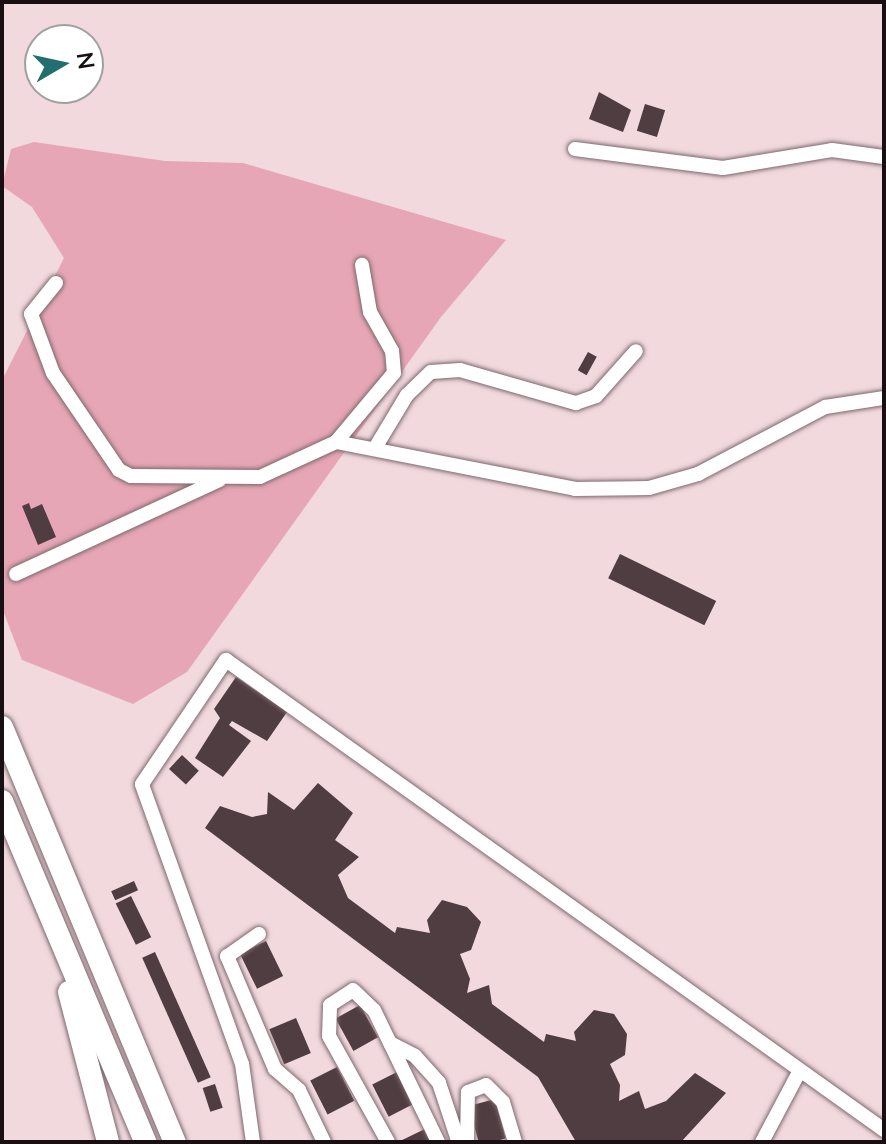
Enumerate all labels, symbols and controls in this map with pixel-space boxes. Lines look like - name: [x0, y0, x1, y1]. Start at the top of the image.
- north arrow: [24, 24, 104, 104]
- text: N: [72, 50, 101, 71]

